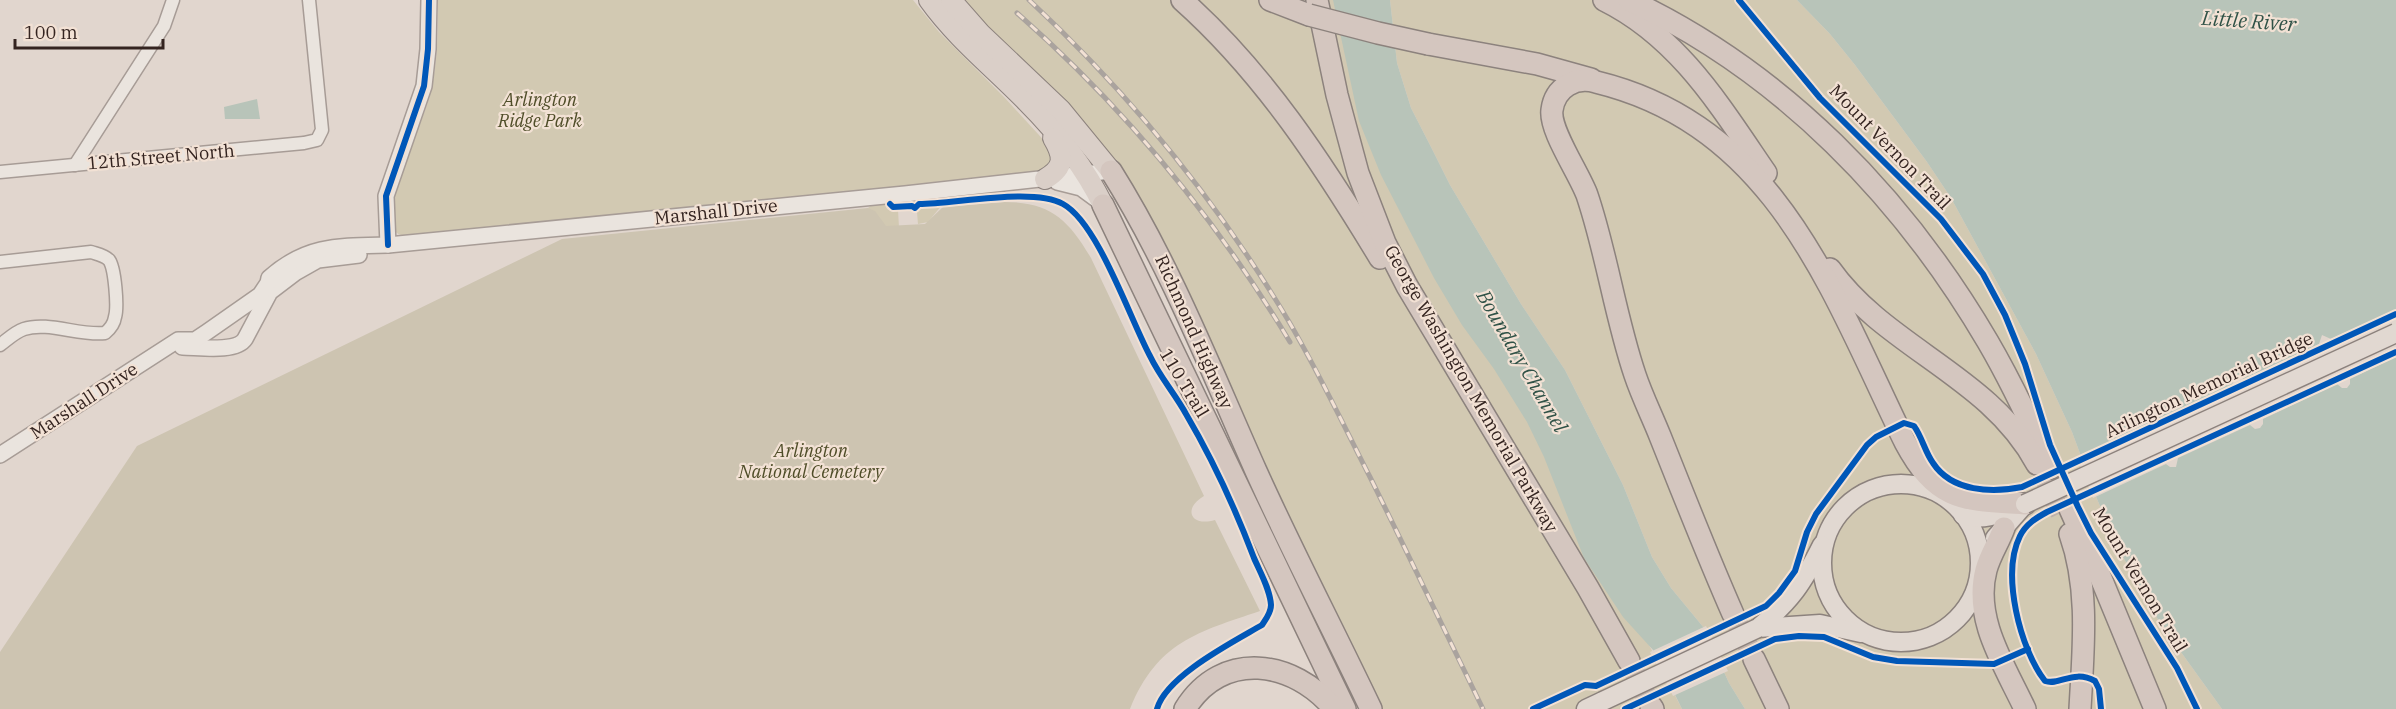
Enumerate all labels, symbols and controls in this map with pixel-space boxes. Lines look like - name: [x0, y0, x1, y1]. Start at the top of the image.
- water label: Little River: [2200, 4, 2299, 37]
- scale bar: [15, 12, 164, 50]
- text: 100 m: [24, 21, 78, 44]
- street label: Mount Vernon Trail: [1825, 79, 1956, 214]
- park label: Arlington Ridge Park: [497, 88, 582, 132]
- street label: 12th Street North: [86, 139, 236, 174]
- street label: Marshall Drive: [653, 194, 779, 229]
- street label: George Washington Memorial Parkway: [1380, 241, 1564, 537]
- street label: Richmond Highway: [1150, 251, 1239, 413]
- water label: Boundary Channel: [1470, 284, 1574, 437]
- street label: Arlington Memorial Bridge: [2101, 326, 2316, 443]
- street label: 110 Trail: [1155, 344, 1214, 422]
- street label: Marshall Drive: [26, 357, 142, 444]
- park label: Arlington National Cemetery: [738, 439, 885, 483]
- street label: Mount Vernon Trail: [2088, 503, 2193, 657]

